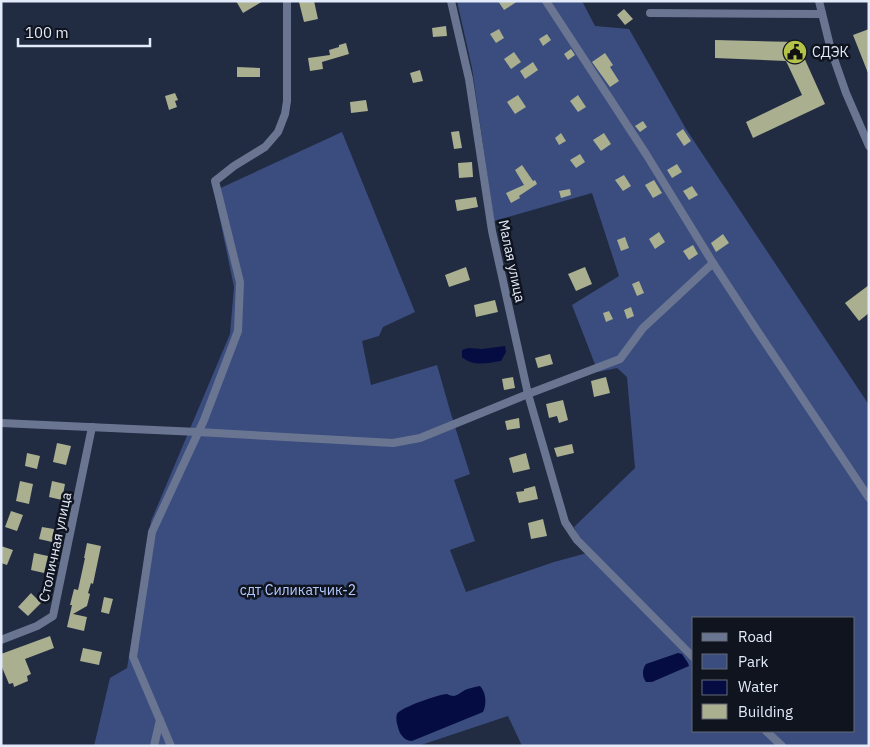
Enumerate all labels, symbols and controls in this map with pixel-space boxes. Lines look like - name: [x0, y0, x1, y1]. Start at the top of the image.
- scale bar: [18, 15, 150, 47]
- text: 100 m: [25, 23, 69, 42]
- public building icon: СДЭК: [782, 39, 808, 65]
- place label: СДЭК: [812, 43, 849, 61]
- street label: Малая улица: [494, 218, 530, 304]
- street label: Столичная улица: [35, 490, 76, 604]
- park label: сдт Силикатчик-2: [240, 581, 356, 599]
- legend: [692, 617, 855, 732]
- text: Road: [738, 627, 773, 646]
- text: Park: [738, 652, 768, 671]
- text: Water: [738, 677, 779, 696]
- text: Building: [738, 702, 793, 721]

